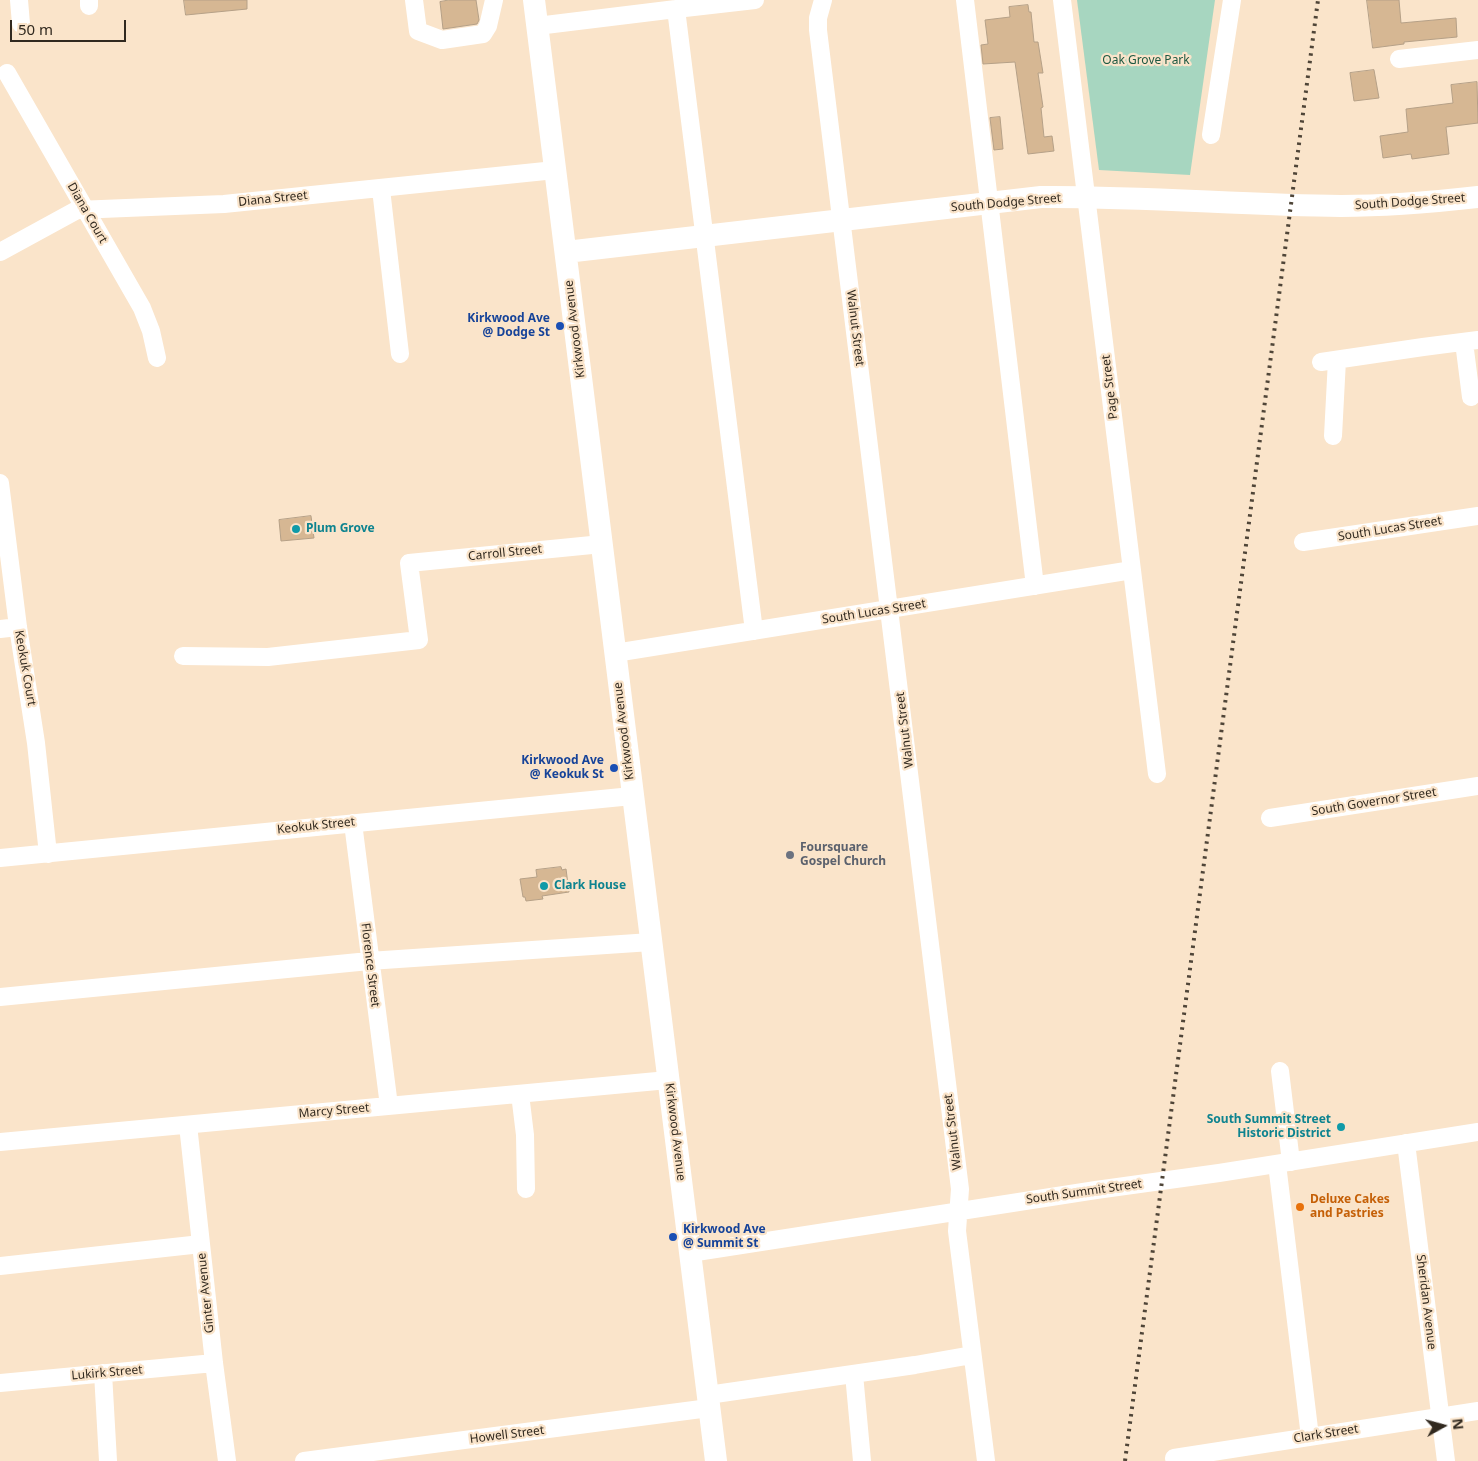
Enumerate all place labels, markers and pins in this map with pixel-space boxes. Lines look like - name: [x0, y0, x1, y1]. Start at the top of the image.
- place label: Kirkwood Ave @ Dodge St: [467, 312, 550, 340]
- marker: Kirkwood Ave @ Dodge St: [554, 320, 566, 332]
- place label: Plum Grove: [306, 522, 375, 536]
- marker: Plum Grove: [290, 523, 302, 535]
- place label: Kirkwood Ave @ Keokuk St: [521, 754, 604, 782]
- marker: Kirkwood Ave @ Keokuk St: [608, 762, 620, 774]
- place label: Foursquare Gospel Church: [800, 841, 886, 869]
- marker: Foursquare Gospel Church: [784, 849, 796, 861]
- place label: Clark House: [554, 879, 626, 893]
- marker: Clark House: [538, 880, 550, 892]
- place label: South Summit Street Historic District: [1207, 1113, 1331, 1141]
- marker: South Summit Street Historic District: [1335, 1121, 1347, 1133]
- place label: Deluxe Cakes and Pastries: [1310, 1193, 1390, 1221]
- marker: Deluxe Cakes and Pastries: [1294, 1201, 1306, 1213]
- place label: Kirkwood Ave @ Summit St: [683, 1223, 766, 1251]
- marker: Kirkwood Ave @ Summit St: [667, 1231, 679, 1243]

